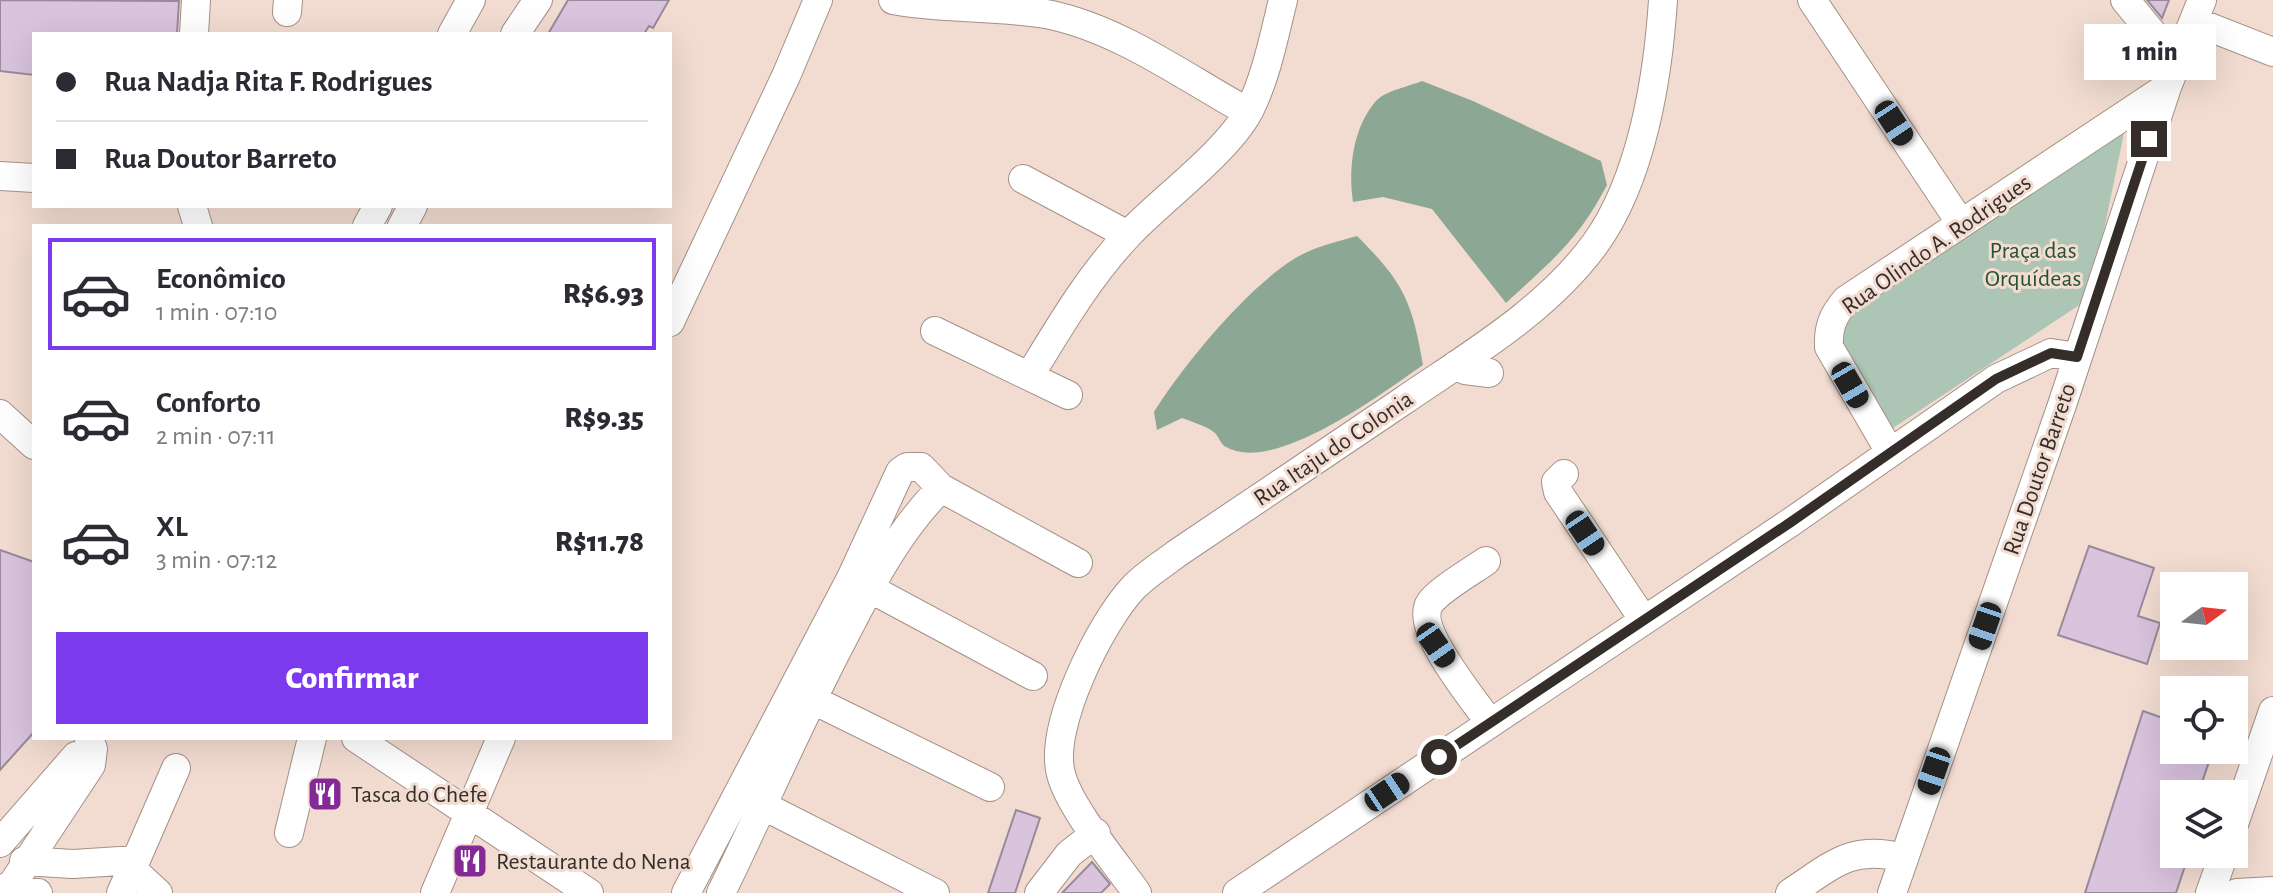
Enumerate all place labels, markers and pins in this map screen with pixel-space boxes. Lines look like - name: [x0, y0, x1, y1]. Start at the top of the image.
- restaurant icon: Tasca do Chefe: [306, 775, 344, 813]
- place label: Tasca do Chefe: [351, 783, 487, 807]
- restaurant icon: Restaurante do Nena: [451, 842, 489, 880]
- place label: Restaurante do Nena: [496, 850, 691, 874]

